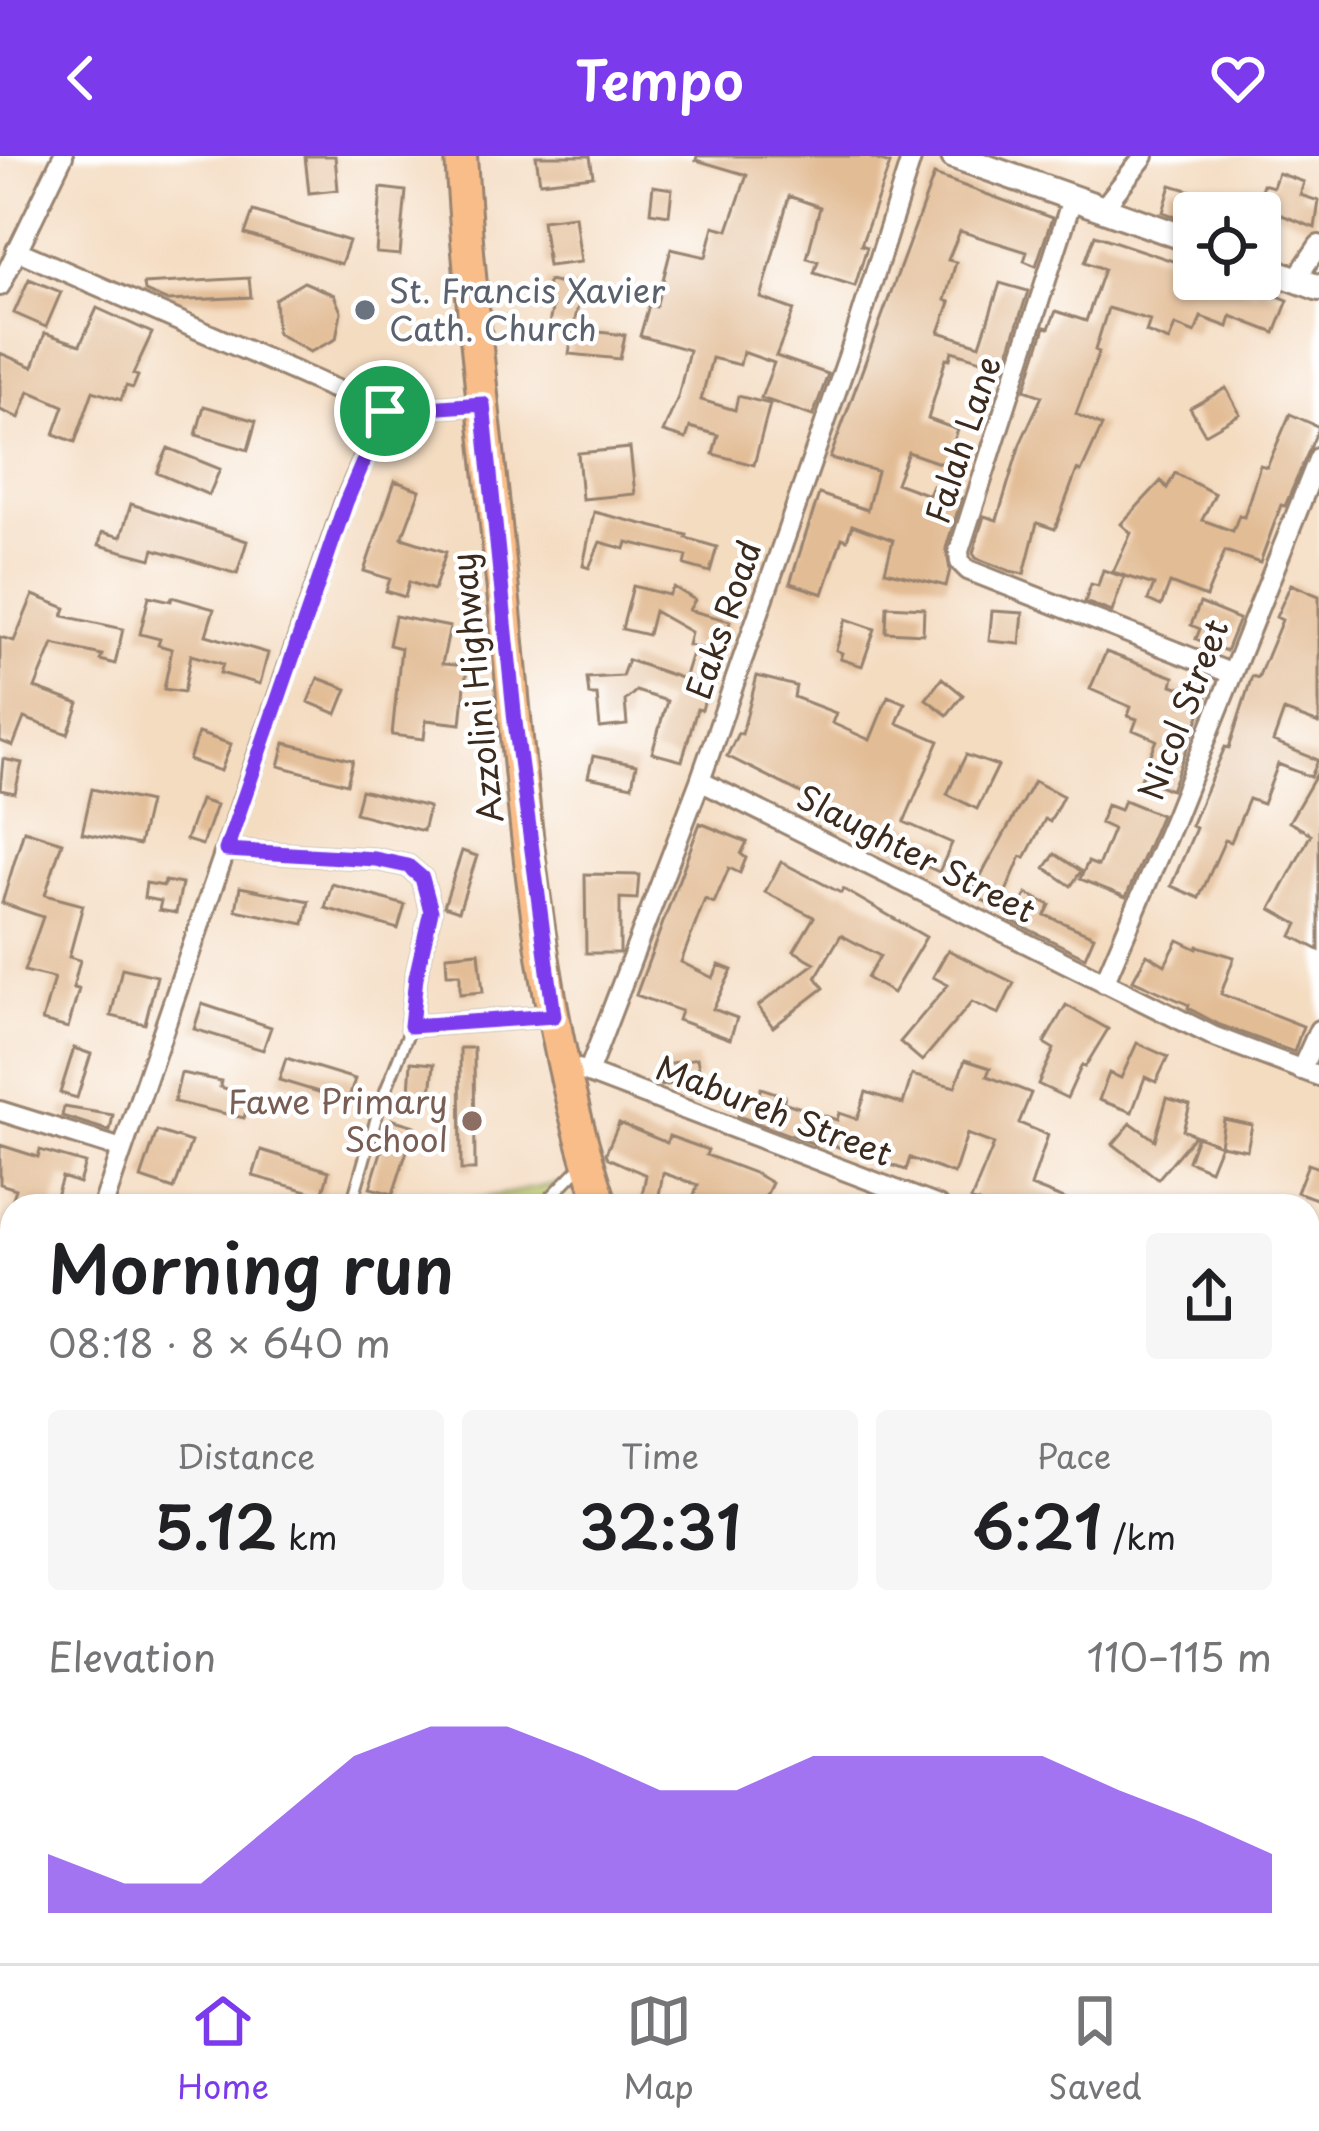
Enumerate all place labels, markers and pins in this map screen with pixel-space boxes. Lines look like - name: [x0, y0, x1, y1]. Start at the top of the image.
- place label: St. Francis Xavier Cath. Church: [389, 264, 665, 352]
- marker: St. Francis Xavier Cath. Church: [352, 297, 378, 323]
- pin: [334, 360, 436, 462]
- place label: Fawe Primary School: [228, 1075, 448, 1163]
- marker: Fawe Primary School: [459, 1108, 485, 1134]

